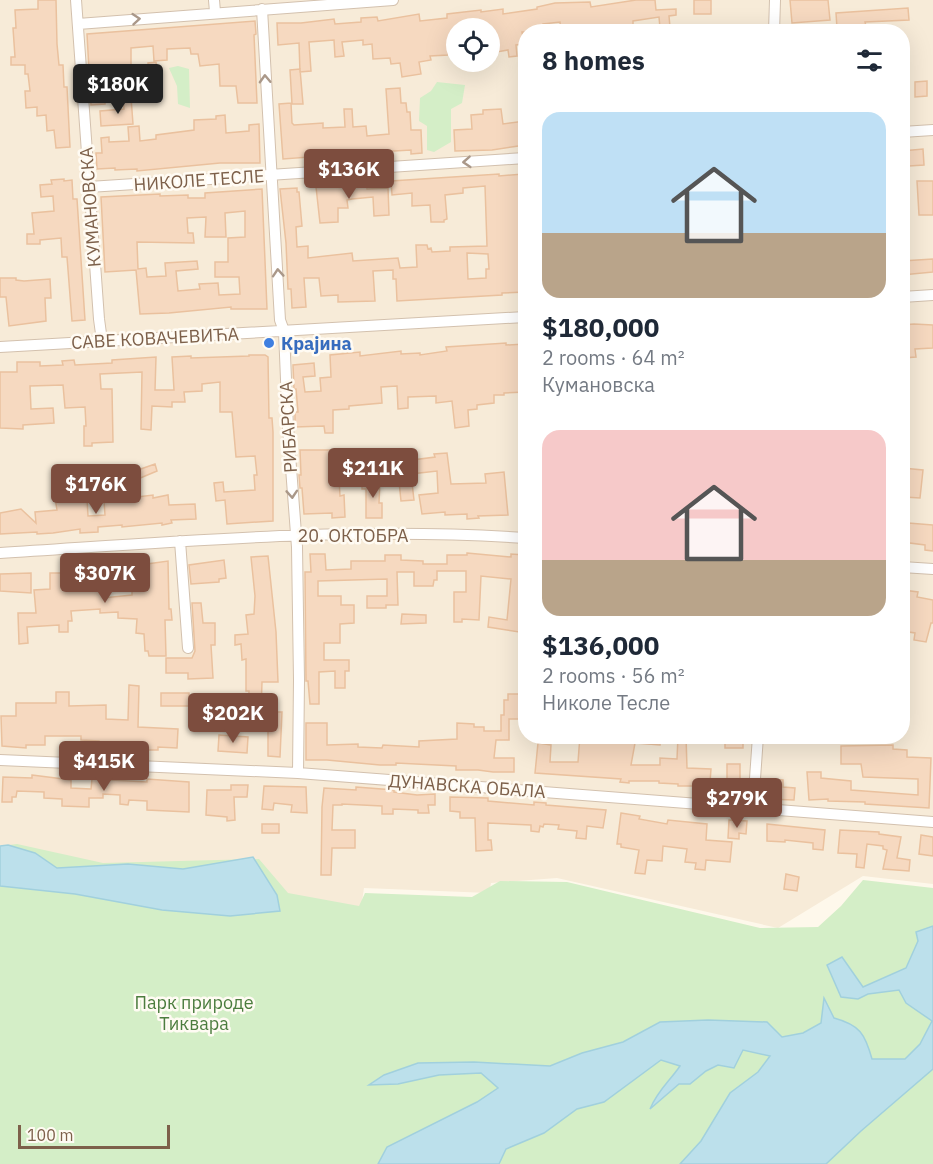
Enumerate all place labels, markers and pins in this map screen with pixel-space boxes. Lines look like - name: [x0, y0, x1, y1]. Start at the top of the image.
- pin: $180K: [76, 64, 160, 115]
- pin: $136K: [307, 149, 391, 200]
- place label: Крајина: [281, 332, 352, 355]
- marker: Крајина: [262, 336, 276, 350]
- pin: $211K: [331, 448, 415, 499]
- pin: $176K: [54, 464, 138, 515]
- pin: $307K: [63, 553, 147, 604]
- pin: $202K: [191, 693, 275, 744]
- pin: $415K: [62, 741, 146, 792]
- pin: $279K: [695, 778, 779, 829]

